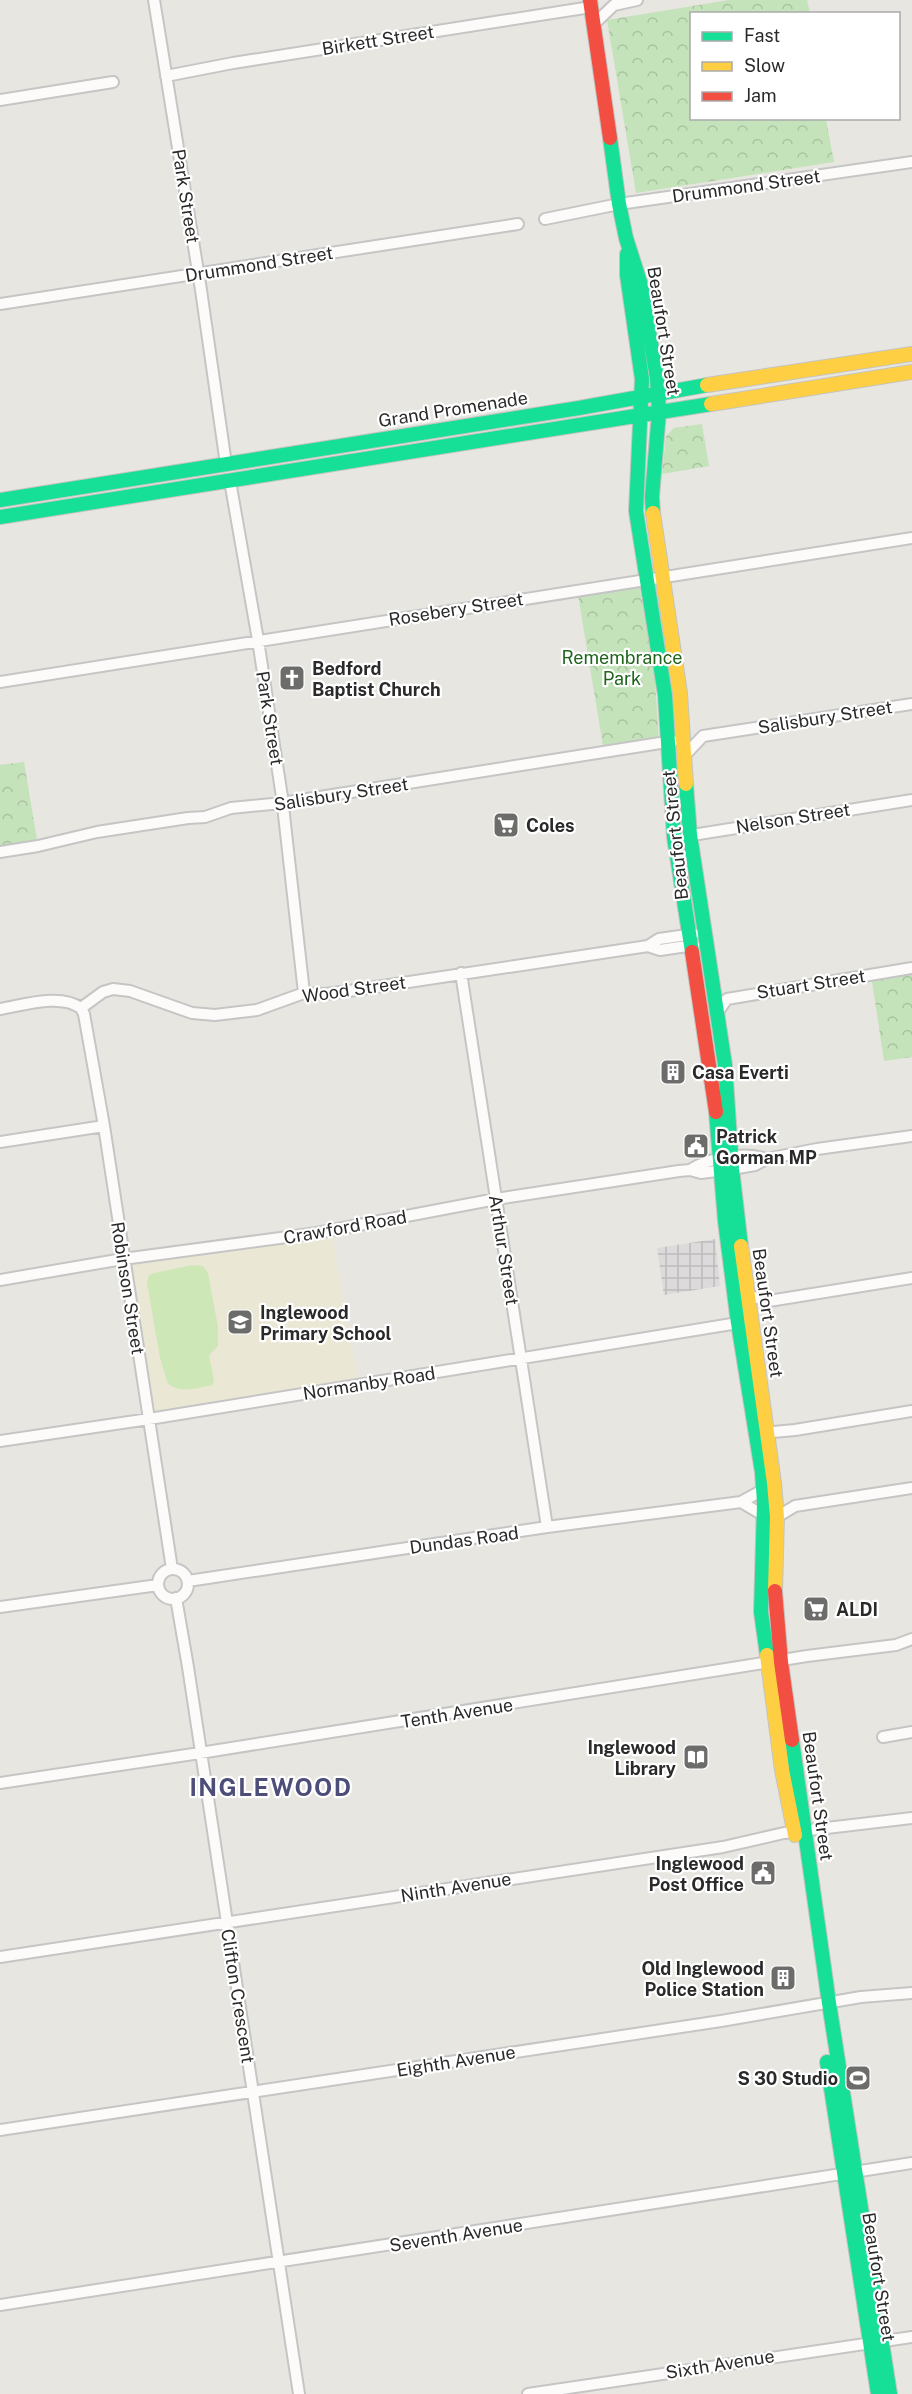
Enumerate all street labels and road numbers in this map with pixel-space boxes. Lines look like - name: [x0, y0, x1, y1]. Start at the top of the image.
- street label: Birkett Street: [320, 21, 436, 59]
- street label: Park Street: [168, 147, 204, 245]
- street label: Drummond Street: [671, 165, 821, 207]
- street label: Drummond Street: [184, 242, 334, 286]
- street label: Beaufort Street: [643, 265, 685, 397]
- street label: Grand Promenade: [377, 387, 529, 431]
- street label: Rosebery Street: [387, 588, 525, 630]
- street label: Park Street: [252, 669, 288, 767]
- street label: Salisbury Street: [756, 696, 894, 738]
- street label: Beaufort Street: [658, 769, 692, 901]
- street label: Salisbury Street: [272, 773, 410, 815]
- street label: Nelson Street: [734, 799, 852, 837]
- street label: Stuart Street: [755, 965, 867, 1003]
- street label: Wood Street: [301, 971, 407, 1007]
- street label: Arthur Street: [485, 1193, 523, 1307]
- street label: Crawford Road: [282, 1206, 408, 1248]
- street label: Robinson Street: [107, 1220, 149, 1356]
- street label: Beaufort Street: [749, 1247, 787, 1379]
- street label: Normanby Road: [301, 1362, 437, 1404]
- street label: Dundas Road: [408, 1522, 520, 1558]
- street label: Tenth Avenue: [399, 1694, 515, 1732]
- street label: Beaufort Street: [799, 1730, 837, 1862]
- street label: Ninth Avenue: [399, 1868, 513, 1906]
- street label: Clifton Crescent: [217, 1927, 259, 2065]
- street label: Eighth Avenue: [395, 2041, 517, 2081]
- street label: Beaufort Street: [858, 2211, 900, 2343]
- street label: Seventh Avenue: [388, 2214, 524, 2256]
- street label: Sixth Avenue: [664, 2345, 776, 2383]

